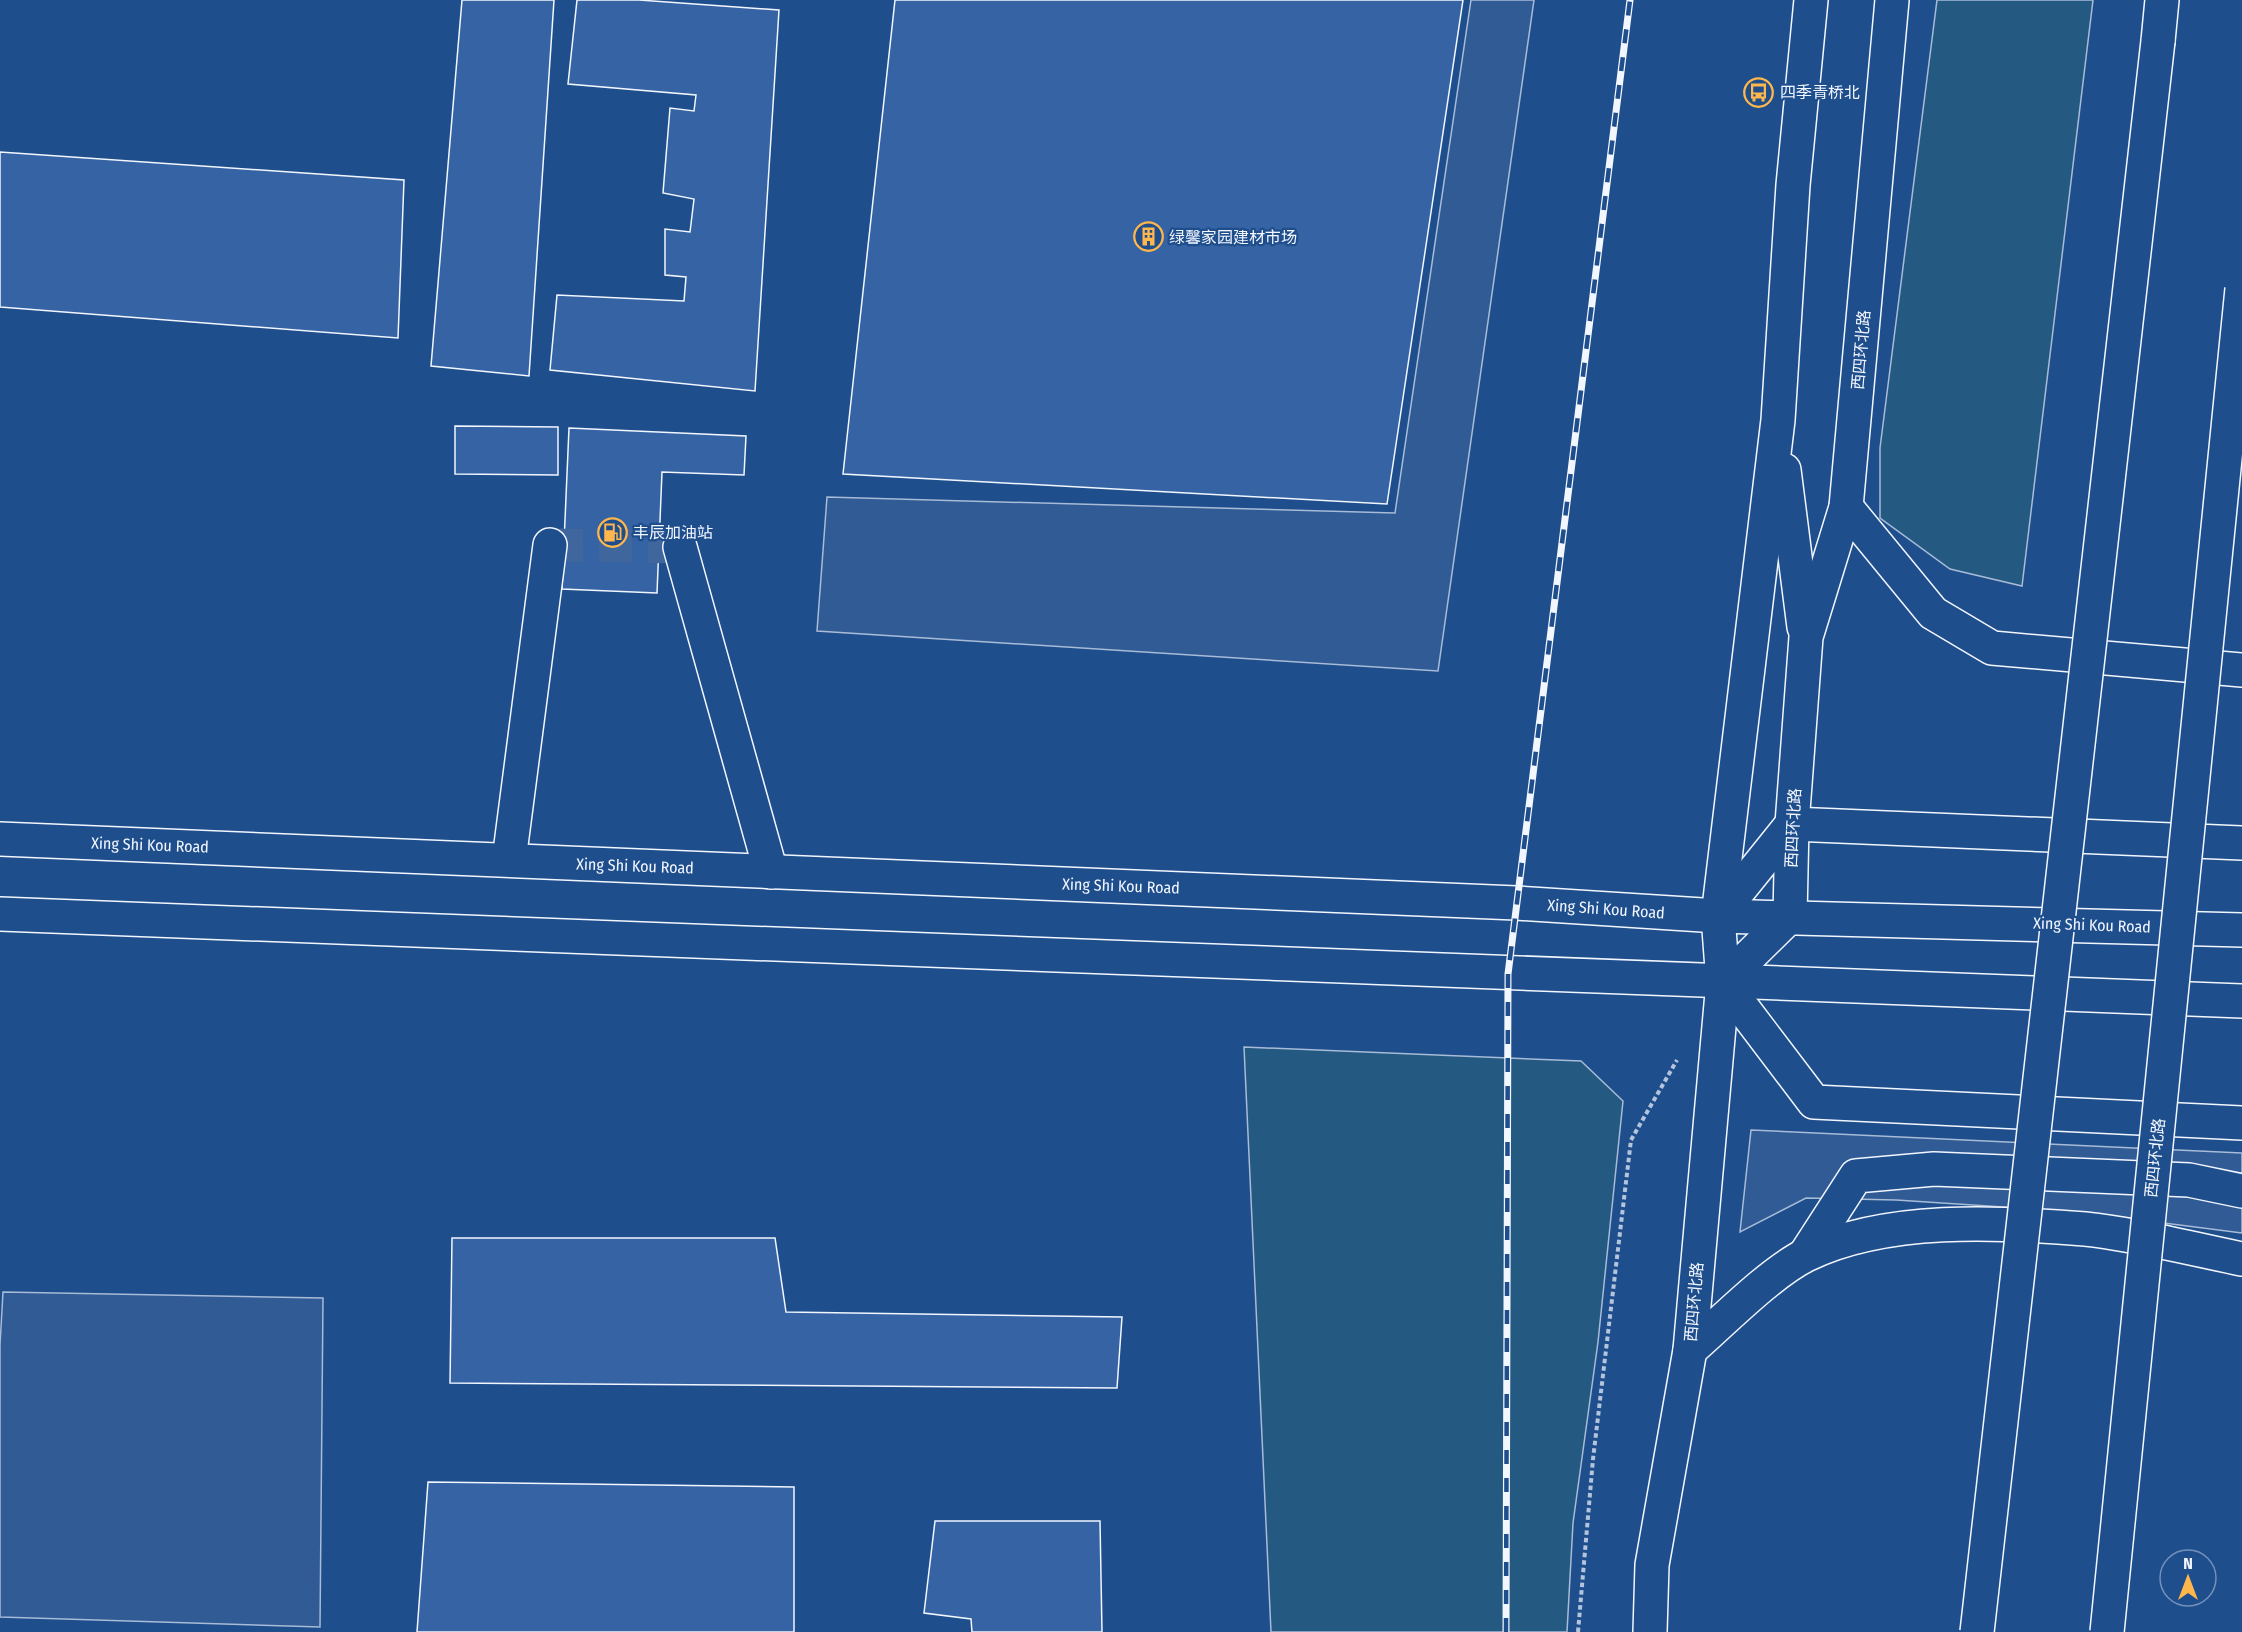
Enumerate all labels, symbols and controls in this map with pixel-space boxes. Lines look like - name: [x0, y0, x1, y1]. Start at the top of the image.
- bus stop icon: 四季青桥北: [1743, 76, 1775, 108]
- place label: 四季青桥北: [1780, 83, 1860, 102]
- building icon: 绿馨家园建材市场: [1132, 221, 1164, 253]
- place label: 绿馨家园建材市场: [1169, 228, 1297, 247]
- street label: 西四环北路: [1848, 309, 1874, 391]
- fuel station icon: 丰辰加油站: [596, 516, 628, 548]
- place label: 丰辰加油站: [633, 523, 713, 542]
- street label: 西四环北路: [1781, 788, 1805, 868]
- street label: Xing Shi Kou Road: [91, 833, 209, 857]
- street label: Xing Shi Kou Road: [576, 854, 694, 878]
- street label: Xing Shi Kou Road: [1062, 874, 1180, 898]
- street label: Xing Shi Kou Road: [1547, 895, 1665, 923]
- street label: Xing Shi Kou Road: [2033, 913, 2151, 937]
- street label: 西四环北路: [2141, 1117, 2169, 1199]
- street label: 西四环北路: [1681, 1261, 1707, 1343]
- north arrow: [2158, 1548, 2218, 1608]
- text: N: [2183, 1554, 2193, 1573]

